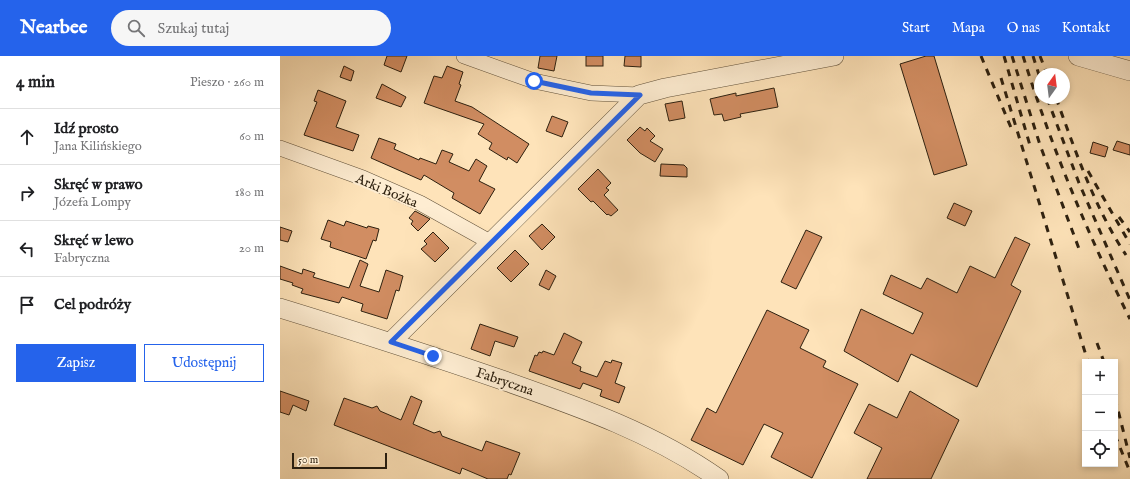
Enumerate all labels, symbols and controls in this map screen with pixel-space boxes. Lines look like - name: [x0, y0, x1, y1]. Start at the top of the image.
- search box: [111, 10, 391, 46]
- text: Nearbee: [20, 16, 87, 40]
- icon: search: [125, 17, 147, 39]
- text: Szukaj tutaj: [157, 19, 229, 38]
- text: Start: [902, 19, 930, 37]
- text: Mapa: [952, 19, 985, 37]
- text: O nas: [1007, 19, 1040, 37]
- text: Kontakt: [1062, 19, 1110, 37]
- north arrow: [1034, 68, 1070, 104]
- text: 4 min: [16, 72, 55, 93]
- route start: [525, 72, 543, 90]
- text: Pieszo · 260 m: [190, 74, 264, 91]
- text: Idź prosto: [54, 119, 119, 138]
- icon: ahead: [16, 126, 38, 148]
- text: 60 m: [239, 128, 264, 145]
- text: Jana Kilińskiego: [54, 138, 142, 155]
- street label: Arki Bożka: [352, 169, 421, 212]
- text: Skręć w prawo: [54, 175, 143, 194]
- icon: right: [16, 182, 38, 204]
- text: 180 m: [235, 184, 264, 201]
- text: Józefa Lompy: [54, 194, 131, 211]
- text: Skręć w lewo: [54, 231, 134, 250]
- icon: left: [16, 238, 38, 260]
- text: 20 m: [239, 240, 264, 257]
- text: Fabryczna: [54, 250, 110, 267]
- icon: arrive: [16, 294, 38, 316]
- text: Cel podróży: [54, 295, 131, 314]
- button: Zapisz: [16, 344, 136, 382]
- button: Udostępnij: [144, 344, 264, 382]
- route end: [424, 347, 442, 365]
- map controls: [1082, 359, 1118, 467]
- button: +: [1082, 359, 1118, 395]
- street label: Fabryczna: [473, 364, 537, 401]
- button: −: [1082, 395, 1118, 431]
- button: locate: [1082, 431, 1118, 467]
- scale bar: [292, 451, 387, 470]
- text: 50 m: [298, 453, 318, 467]

